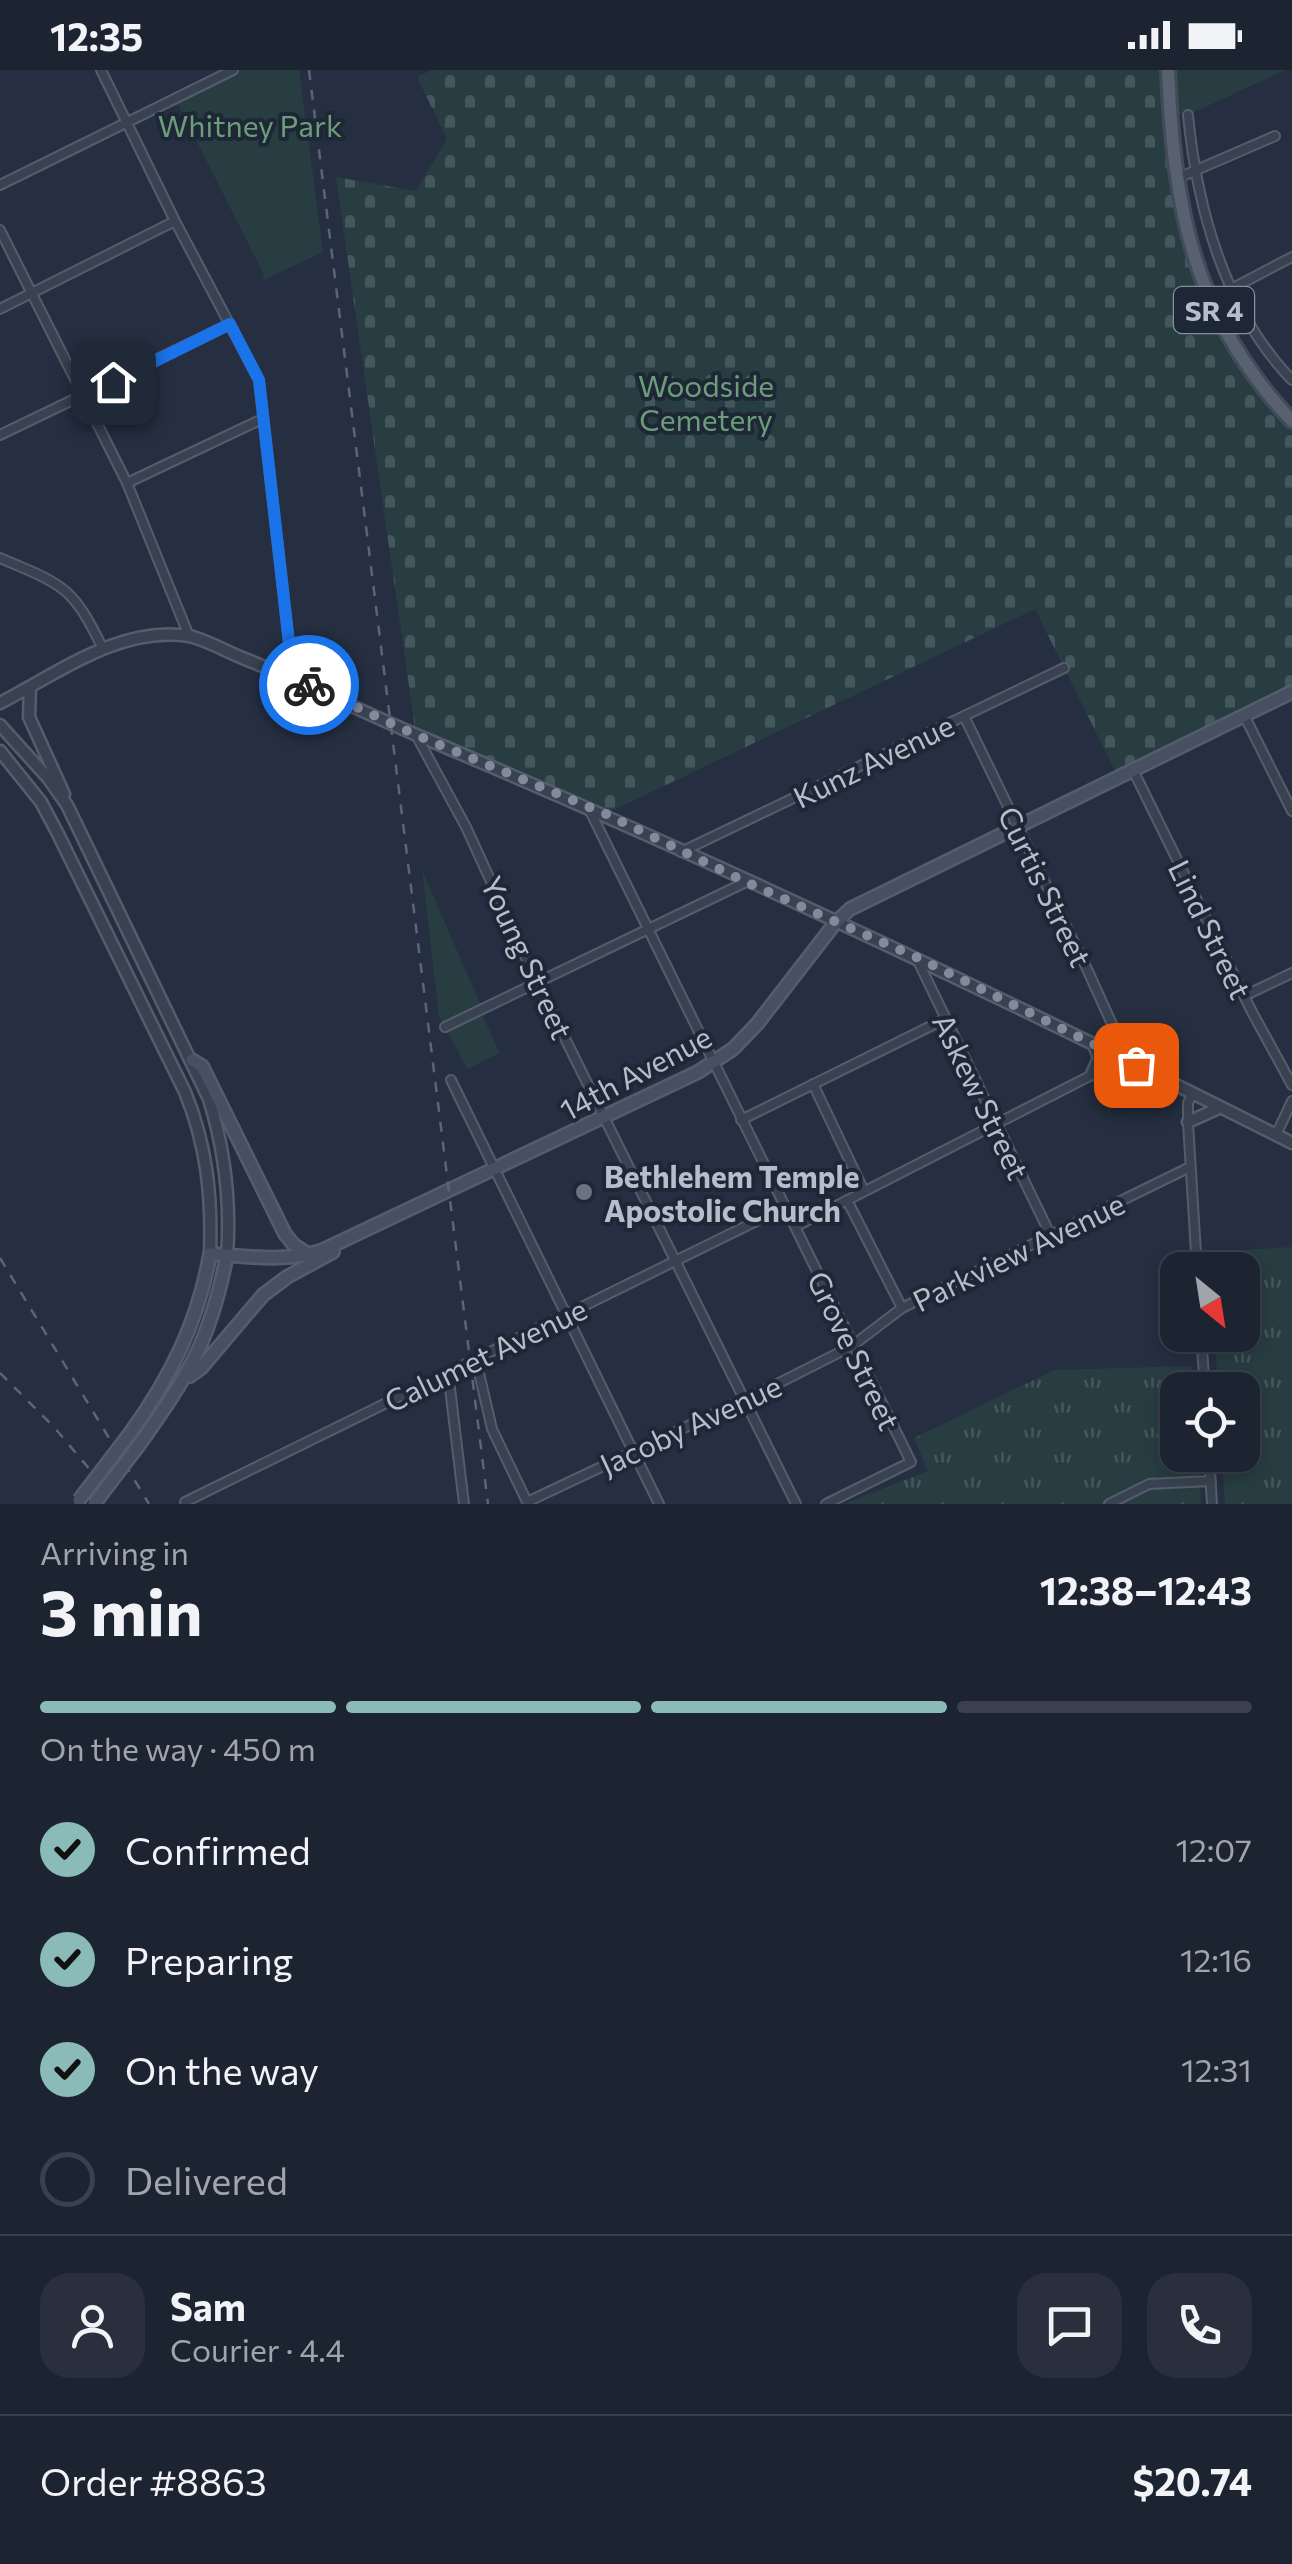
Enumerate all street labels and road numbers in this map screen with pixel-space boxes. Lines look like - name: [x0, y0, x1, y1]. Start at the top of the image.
- road number: SR 4: [1174, 287, 1254, 333]
- street label: Kunz Avenue: [787, 705, 959, 815]
- street label: Curtis Street: [991, 800, 1101, 972]
- street label: Lind Street: [1162, 854, 1260, 1004]
- street label: Young Street: [474, 870, 582, 1044]
- street label: Askew Street: [926, 1007, 1038, 1185]
- street label: 14th Avenue: [553, 1017, 717, 1127]
- street label: Parkview Avenue: [906, 1184, 1130, 1318]
- street label: Grove Street: [801, 1265, 909, 1435]
- street label: Calumet Avenue: [378, 1289, 592, 1419]
- street label: Jacoby Avenue: [593, 1366, 787, 1482]

